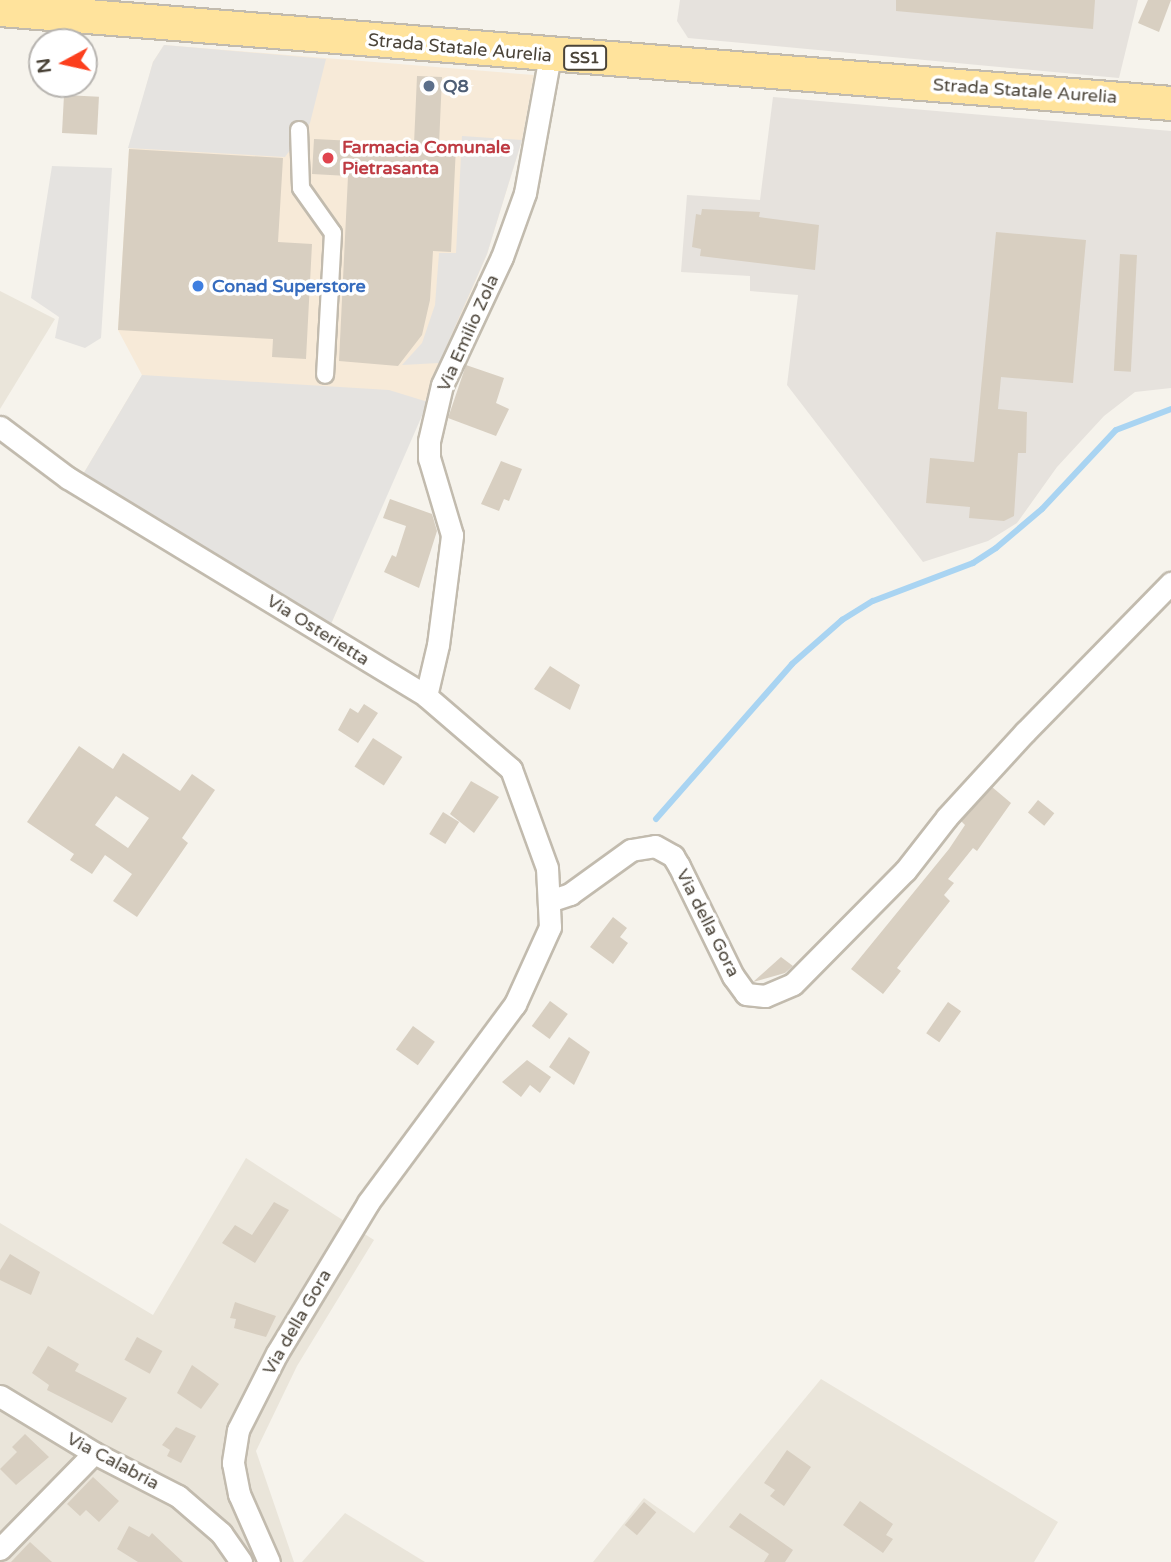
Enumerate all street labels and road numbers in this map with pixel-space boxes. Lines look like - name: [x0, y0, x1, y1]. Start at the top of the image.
- street label: Strada Statale Aurelia: [367, 29, 553, 67]
- road number: SS1: [562, 46, 608, 71]
- street label: Strada Statale Aurelia: [932, 74, 1118, 108]
- street label: Via Emilio Zola: [433, 271, 503, 395]
- street label: Via Osterietta: [263, 590, 373, 670]
- street label: Via della Gora: [671, 865, 745, 981]
- street label: Via della Gora: [258, 1265, 336, 1379]
- street label: Via Calabria: [63, 1428, 163, 1494]

